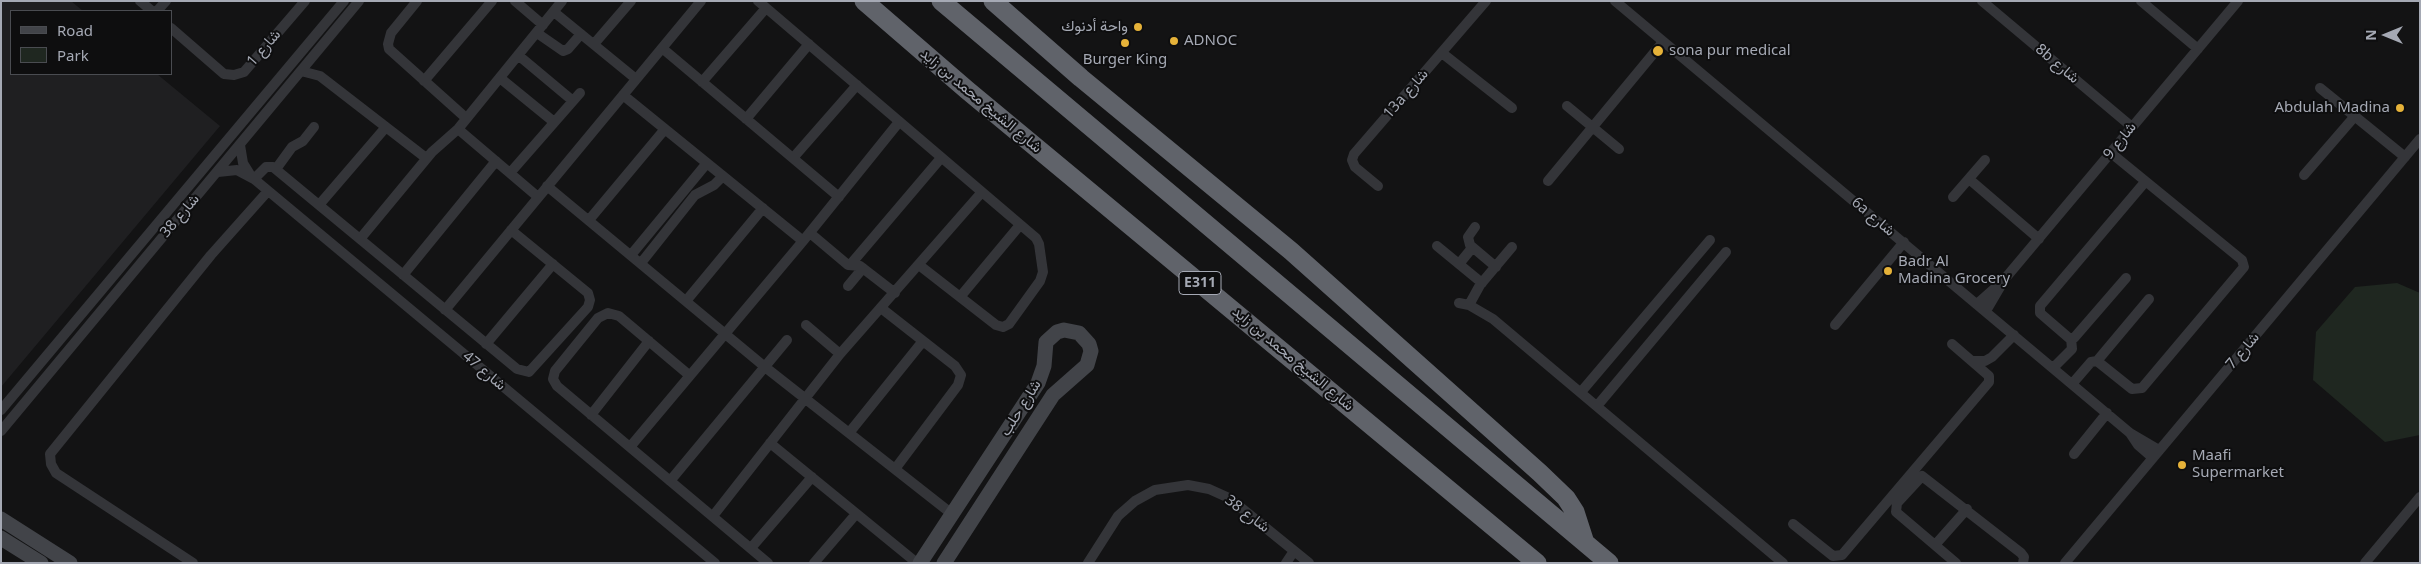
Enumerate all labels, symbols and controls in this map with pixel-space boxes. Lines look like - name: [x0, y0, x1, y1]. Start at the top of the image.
- legend: [10, 10, 172, 75]
- north arrow: [2361, 10, 2411, 60]
- place label: واحة أدنوك: [1061, 18, 1128, 36]
- text: Road: [57, 20, 93, 40]
- marker: واحة أدنوك: [1132, 21, 1144, 33]
- street label: شارع 1: [243, 26, 285, 70]
- text: N: [2361, 29, 2380, 41]
- place label: ADNOC: [1184, 32, 1237, 50]
- marker: ADNOC: [1168, 35, 1180, 47]
- marker: Burger King: [1119, 37, 1131, 49]
- street label: 8b شارع: [2031, 40, 2083, 88]
- place label: sona pur medical: [1669, 42, 1790, 60]
- marker: sona pur medical: [1651, 44, 1665, 58]
- text: Park: [57, 45, 89, 65]
- street label: شارع الشيخ محمد بن زايد: [917, 45, 1045, 157]
- place label: Burger King: [1083, 51, 1167, 69]
- street label: 13a شارع: [1380, 66, 1432, 122]
- place label: Abdulah Madina: [2274, 99, 2390, 117]
- marker: Abdulah Madina: [2394, 102, 2406, 114]
- street label: شارع 9: [2100, 119, 2140, 163]
- street label: شارع 38: [157, 191, 203, 241]
- street label: 6a شارع: [1848, 194, 1898, 240]
- place label: Badr Al Madina Grocery: [1898, 253, 2010, 288]
- marker: Badr Al Madina Grocery: [1882, 265, 1894, 277]
- road number: E311: [1179, 272, 1221, 294]
- street label: شارع الشيخ محمد بن زايد: [1229, 303, 1357, 415]
- street label: شارع 7: [2222, 329, 2264, 373]
- street label: شارع 47: [459, 348, 509, 394]
- street label: شارع حلب: [997, 377, 1045, 439]
- place label: Maafi Supermarket: [2192, 447, 2284, 482]
- marker: Maafi Supermarket: [2176, 459, 2188, 471]
- street label: شارع 38: [1221, 491, 1273, 537]

